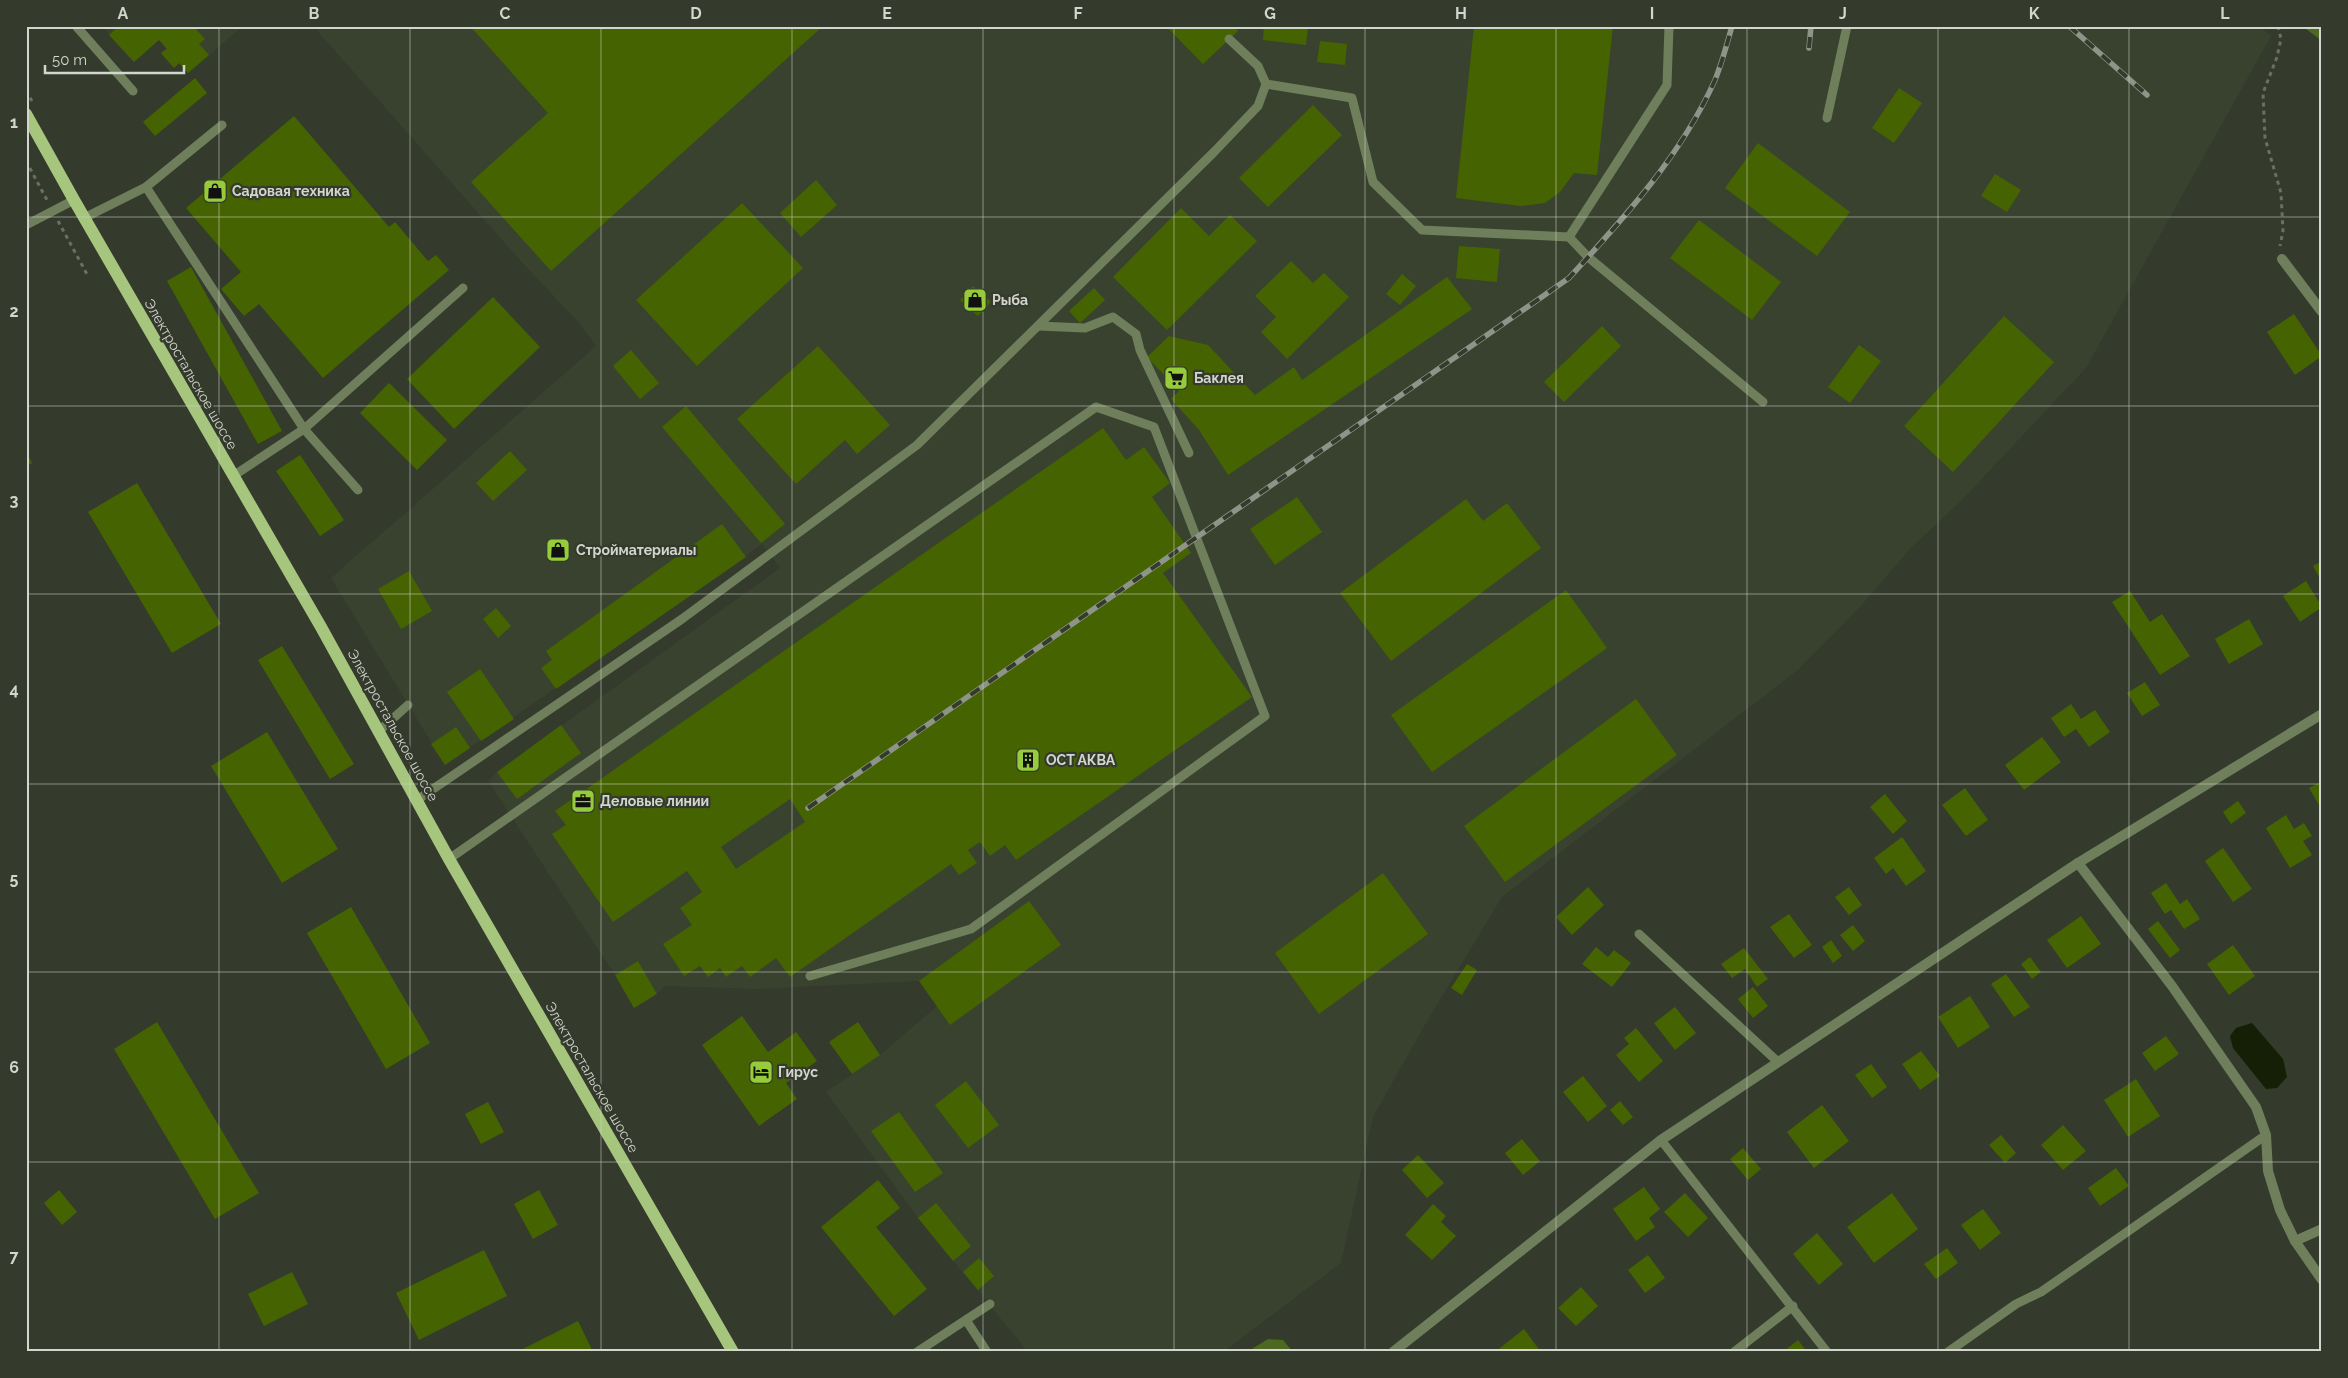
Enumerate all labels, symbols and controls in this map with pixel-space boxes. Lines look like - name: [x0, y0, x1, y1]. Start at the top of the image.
- text: A: [118, 4, 129, 23]
- text: B: [309, 4, 320, 23]
- text: C: [500, 4, 511, 23]
- text: D: [690, 4, 702, 23]
- text: E: [882, 4, 892, 23]
- text: F: [1073, 4, 1083, 23]
- text: G: [1264, 4, 1276, 23]
- text: H: [1455, 4, 1467, 23]
- text: I: [1650, 4, 1654, 23]
- text: J: [1839, 4, 1847, 23]
- text: K: [2029, 4, 2040, 23]
- text: L: [2220, 4, 2230, 23]
- scale bar: [45, 42, 184, 74]
- text: 50 m: [52, 51, 87, 69]
- text: 1: [10, 113, 18, 132]
- shop icon: Садовая техника: [202, 178, 228, 204]
- place label: Садовая техника: [232, 183, 350, 199]
- shop icon: Рыба: [962, 287, 988, 313]
- place label: Рыба: [992, 292, 1028, 308]
- street label: Электростальское шоссе: [141, 296, 241, 452]
- text: 2: [9, 302, 19, 321]
- supermarket icon: Баклея: [1163, 365, 1189, 391]
- place label: Баклея: [1194, 370, 1244, 386]
- text: 3: [10, 491, 19, 510]
- shop icon: Стройматериалы: [545, 537, 571, 563]
- place label: Стройматериалы: [576, 542, 696, 558]
- street label: Электростальское шоссе: [344, 646, 442, 804]
- text: 4: [9, 680, 19, 699]
- building icon: ОСТ АКВА: [1015, 747, 1041, 773]
- place label: ОСТ АКВА: [1046, 752, 1116, 768]
- office icon: Деловые линии: [570, 788, 596, 814]
- place label: Деловые линии: [600, 793, 709, 809]
- text: 5: [10, 869, 19, 888]
- street label: Электростальское шоссе: [542, 999, 642, 1155]
- text: 6: [9, 1058, 19, 1077]
- hotel icon: Гирус: [748, 1059, 774, 1085]
- place label: Гирус: [778, 1064, 818, 1080]
- text: 7: [10, 1247, 19, 1266]

